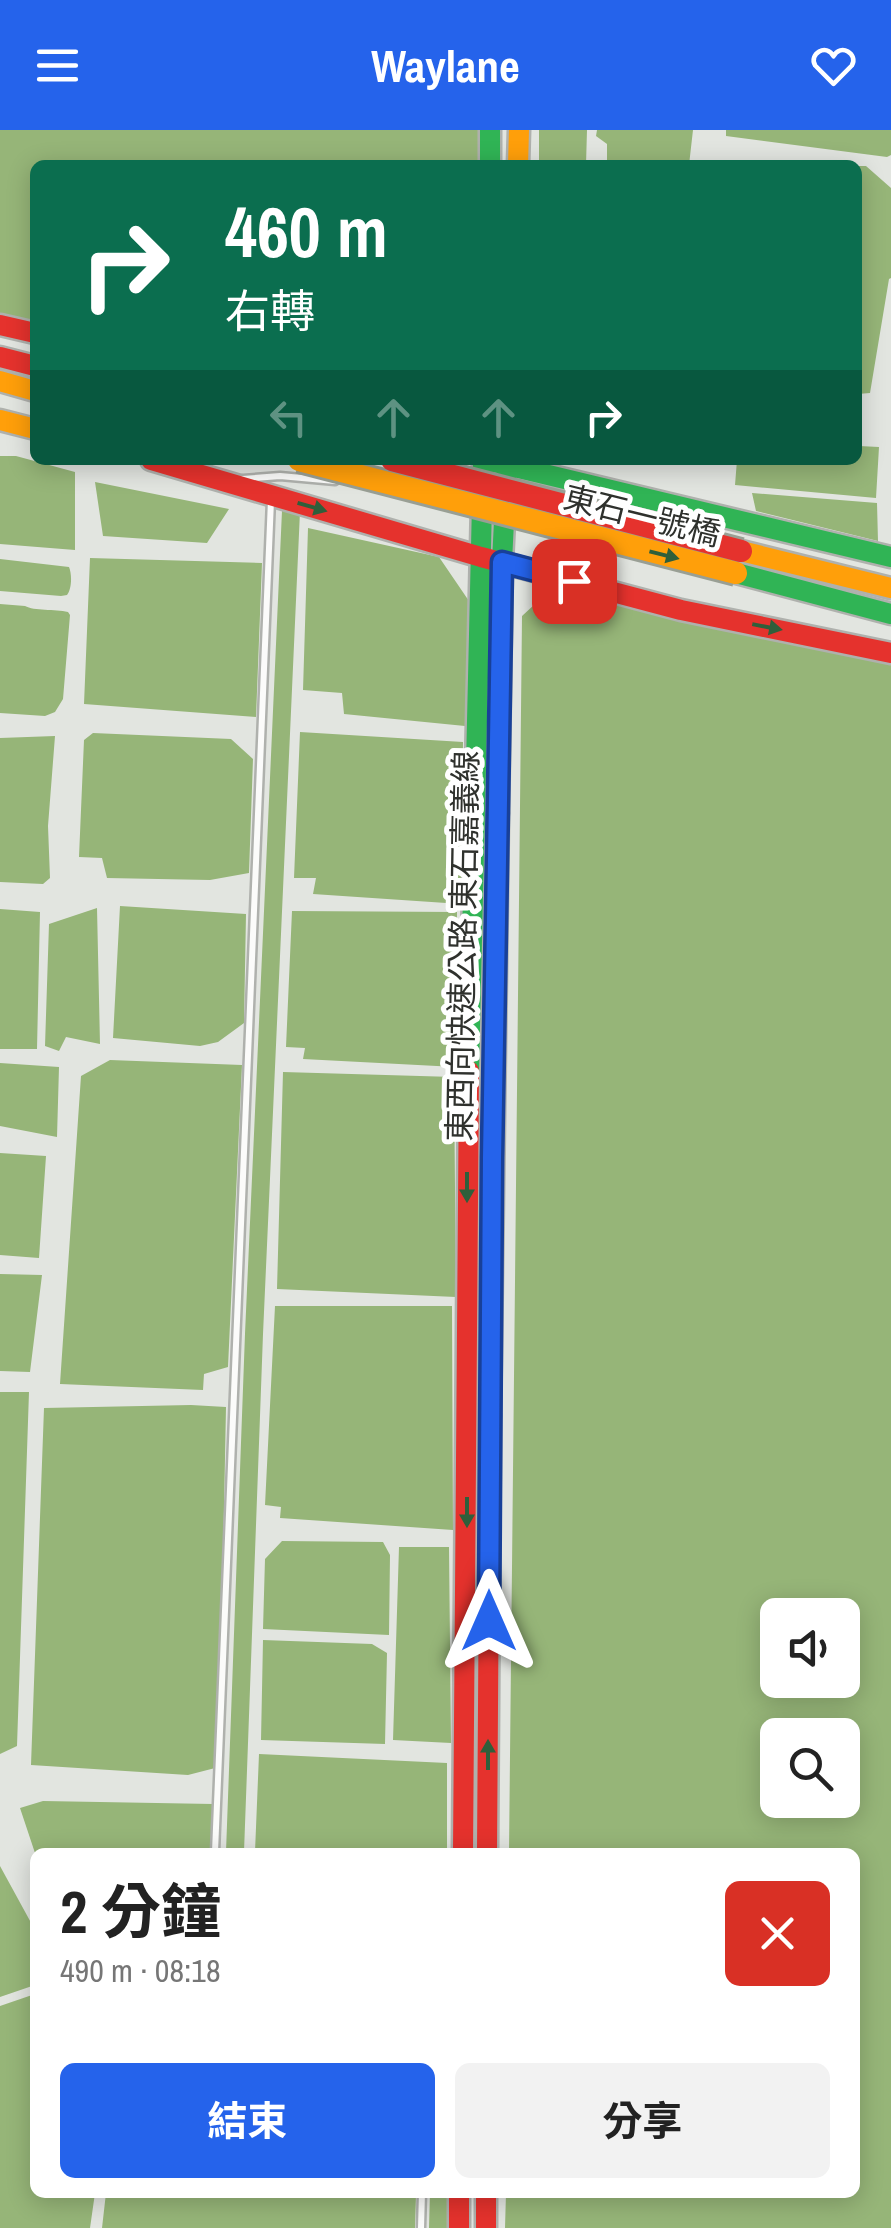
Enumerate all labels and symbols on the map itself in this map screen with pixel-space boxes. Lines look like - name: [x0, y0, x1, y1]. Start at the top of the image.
- street label: 東石一號橋: [559, 475, 725, 556]
- one-way arrow: [297, 500, 328, 515]
- pin: [532, 539, 617, 624]
- one-way arrow: [649, 548, 680, 563]
- one-way arrow: [751, 619, 782, 635]
- street label: 東西向快速公路 東石嘉義線: [438, 750, 487, 1142]
- one-way arrow: [459, 1172, 475, 1204]
- one-way arrow: [459, 1497, 475, 1529]
- position arrow: [437, 1569, 541, 1673]
- one-way arrow: [480, 1739, 496, 1771]

